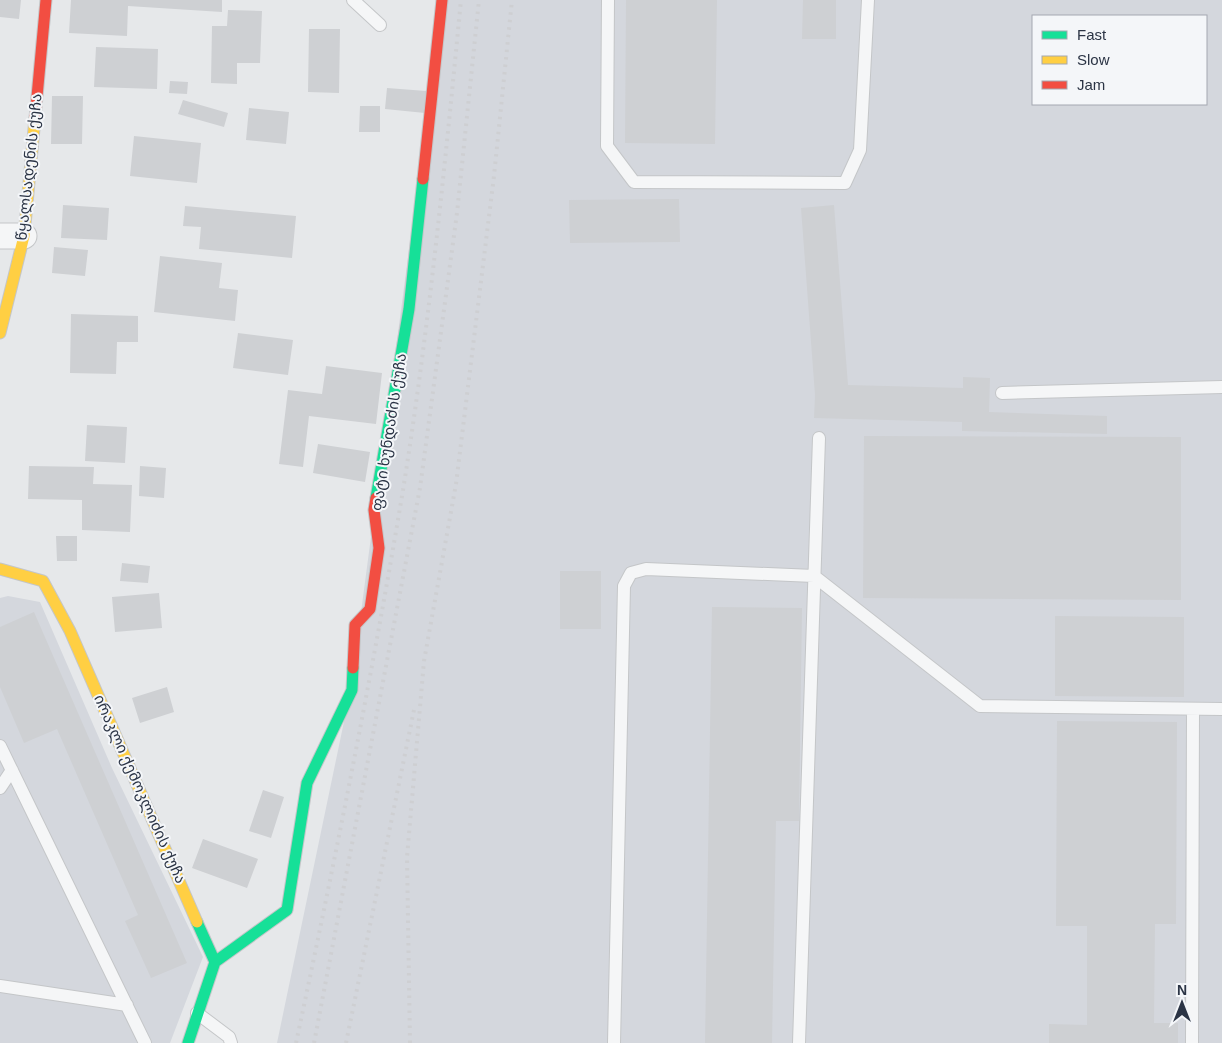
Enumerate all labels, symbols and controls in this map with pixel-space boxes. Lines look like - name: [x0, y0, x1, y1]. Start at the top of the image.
- legend: [1032, 15, 1207, 105]
- text: Fast: [1077, 26, 1107, 43]
- text: Slow: [1077, 51, 1110, 68]
- text: Jam: [1077, 76, 1105, 93]
- street label: წყალსადენის ქუჩა: [12, 93, 46, 241]
- street label: ფატი ხუნდაძის ქუჩა: [368, 352, 410, 512]
- street label: ირაკლი ქემოკლიძის ქუჩა: [90, 692, 190, 886]
- north arrow: [1157, 978, 1207, 1028]
- text: N: [1177, 982, 1187, 998]

